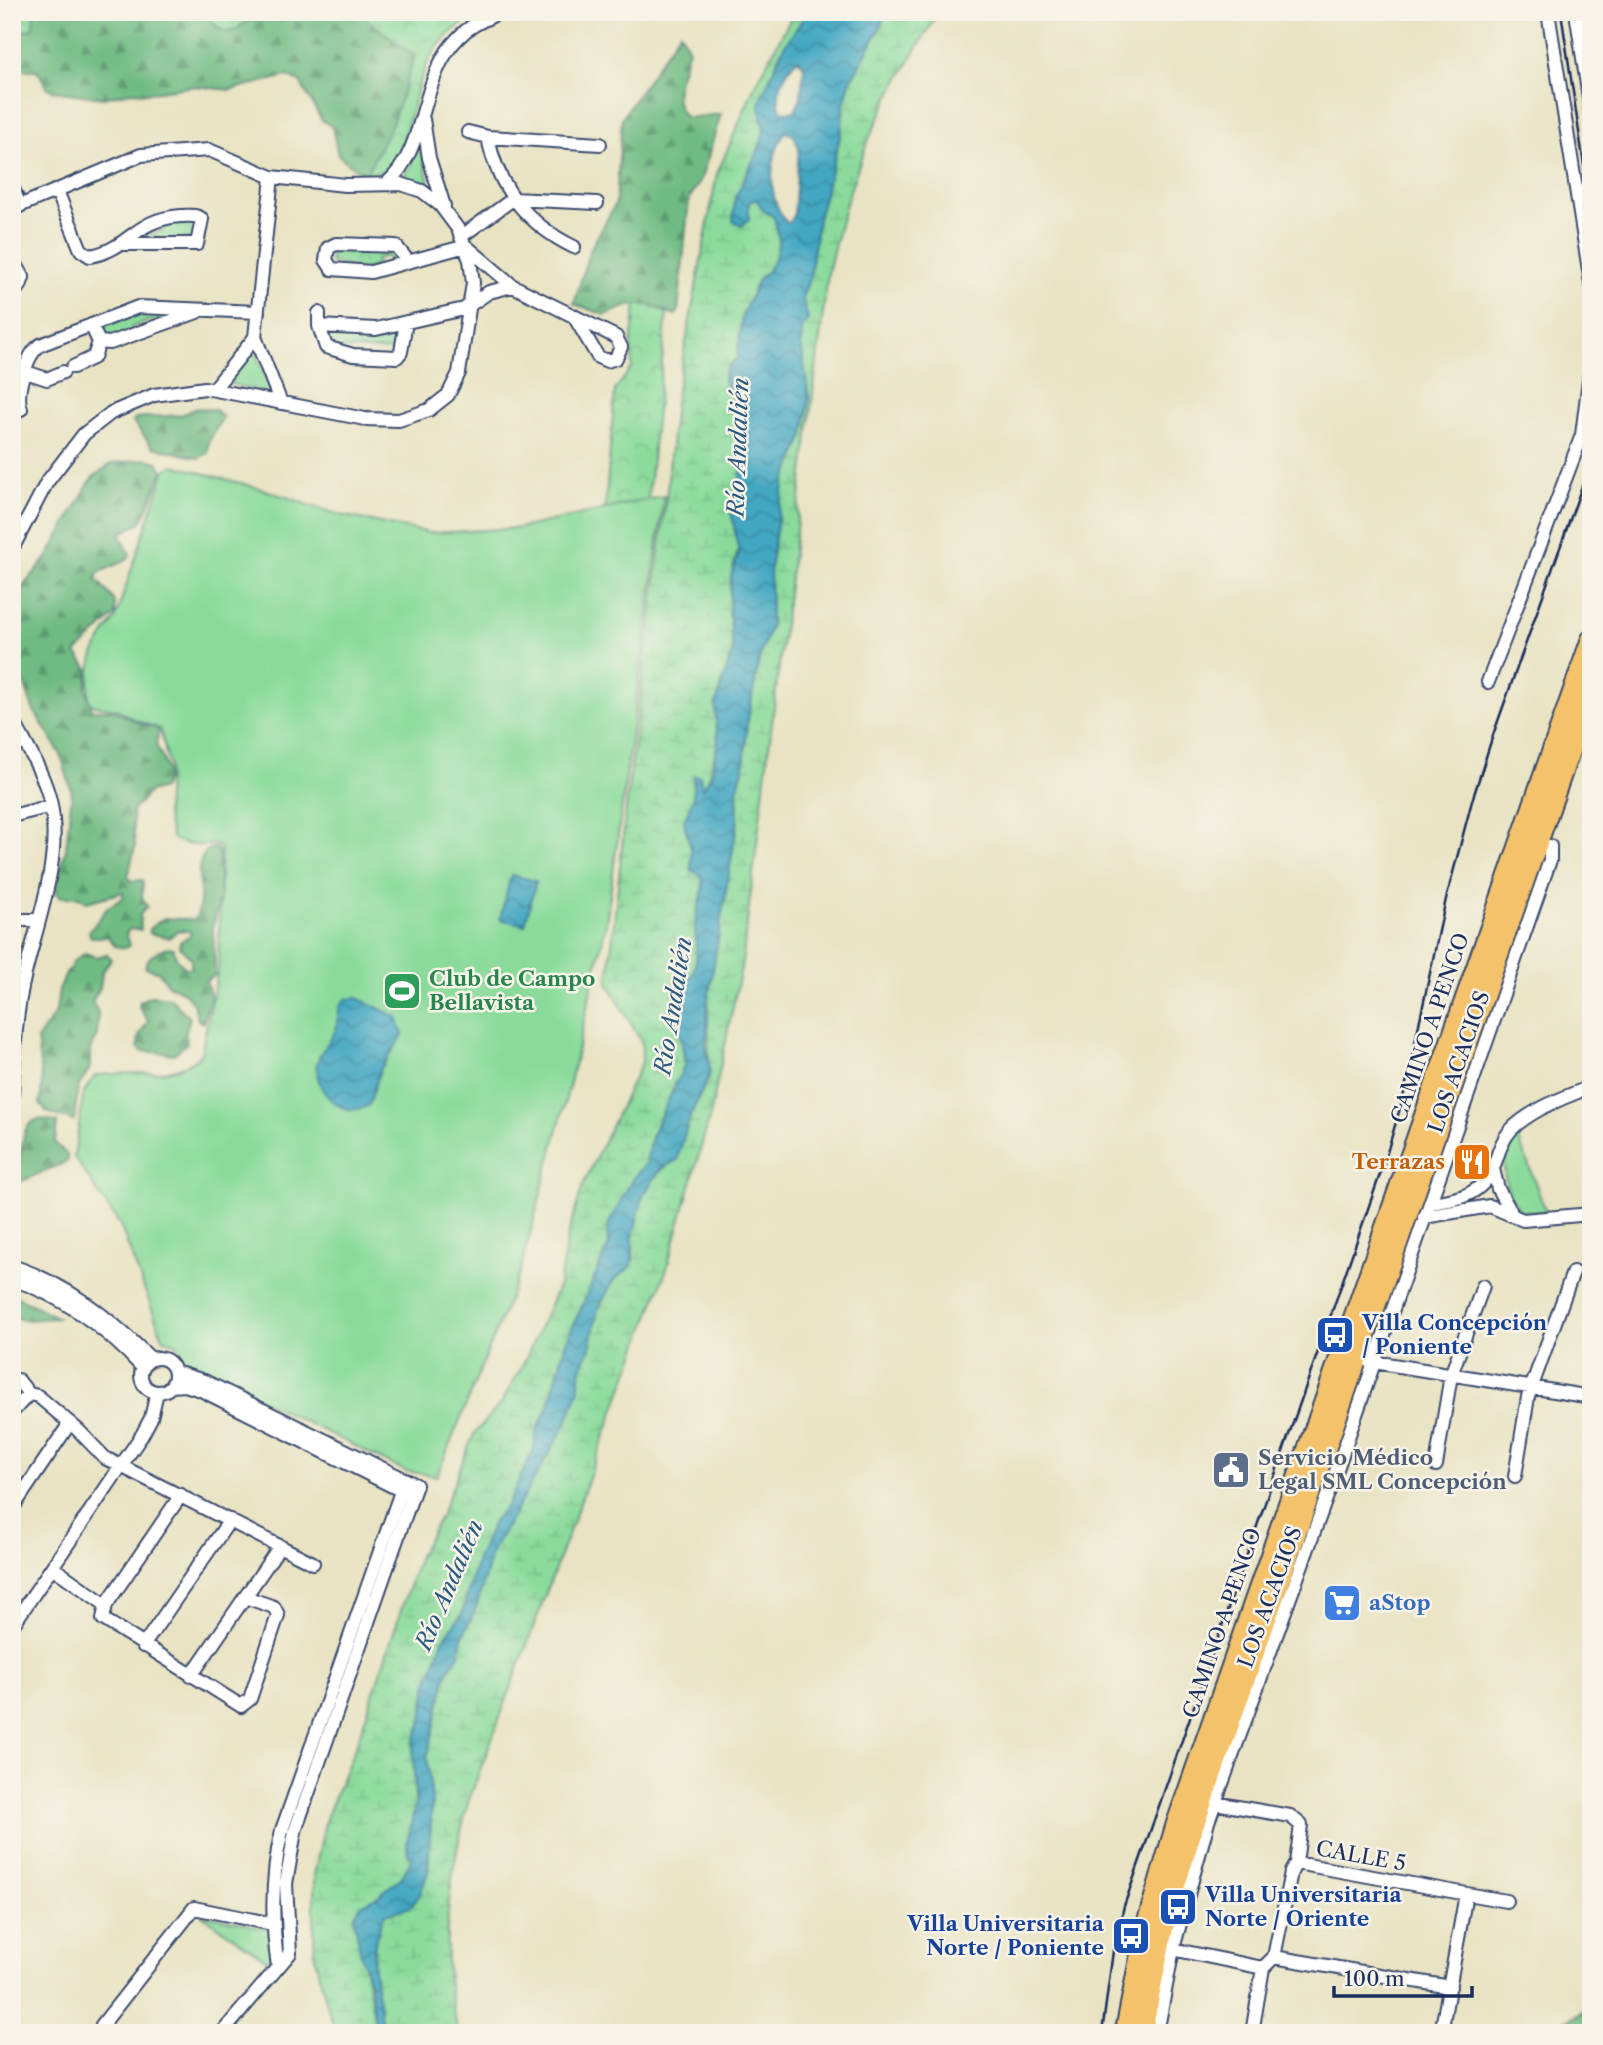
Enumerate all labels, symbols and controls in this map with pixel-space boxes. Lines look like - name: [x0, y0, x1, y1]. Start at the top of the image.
- water label: Río Andalién: [722, 377, 754, 519]
- street label: CAMINO A PENCO: [1385, 929, 1474, 1126]
- water label: Río Andalién: [648, 935, 698, 1079]
- place label: Club de Campo Bellavista: [429, 966, 595, 1015]
- sports icon: Club de Campo Bellavista: [381, 970, 423, 1012]
- street label: LOS ACACIOS: [1423, 988, 1495, 1136]
- restaurant icon: Terrazas: [1451, 1141, 1493, 1183]
- place label: Terrazas: [1352, 1149, 1445, 1174]
- place label: Villa Concepción / Poniente: [1361, 1310, 1548, 1359]
- bus stop icon: Villa Concepción / Poniente: [1314, 1314, 1356, 1356]
- place label: Servicio Médico Legal SML Concepción: [1258, 1445, 1507, 1494]
- public building icon: Servicio Médico Legal SML Concepción: [1210, 1449, 1252, 1491]
- water label: Río Andalién: [408, 1516, 489, 1656]
- street label: LOS ACACIOS: [1232, 1523, 1307, 1671]
- street label: CAMINO A PENCO: [1177, 1524, 1266, 1721]
- supermarket icon: aStop: [1321, 1582, 1363, 1624]
- place label: aStop: [1369, 1590, 1430, 1615]
- street label: CALLE 5: [1314, 1835, 1408, 1876]
- place label: Villa Universitaria Norte / Oriente: [1204, 1882, 1403, 1931]
- bus stop icon: Villa Universitaria Norte / Oriente: [1157, 1886, 1199, 1928]
- place label: Villa Universitaria Norte / Poniente: [906, 1911, 1105, 1960]
- bus stop icon: Villa Universitaria Norte / Poniente: [1110, 1915, 1152, 1957]
- scale bar: [1334, 1954, 1472, 1998]
- text: 100 m: [1344, 1966, 1405, 1991]

